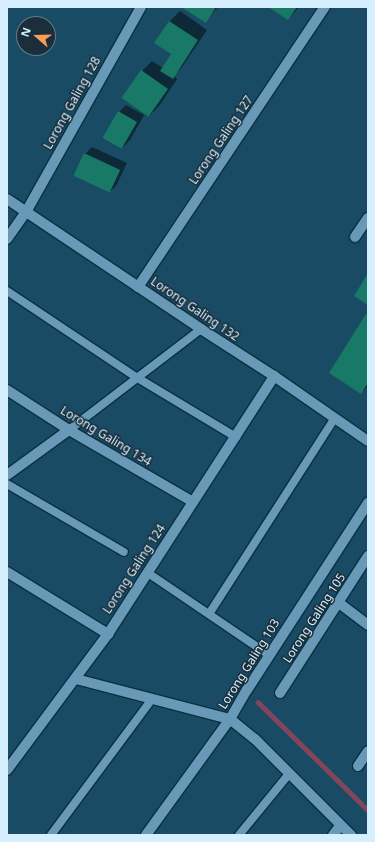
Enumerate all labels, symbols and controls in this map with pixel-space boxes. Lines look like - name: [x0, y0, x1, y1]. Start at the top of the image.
- north arrow: [16, 16, 56, 56]
- text: N: [17, 25, 34, 39]
- street label: Lorong Galing 128: [41, 54, 103, 152]
- street label: Lorong Galing 127: [186, 93, 256, 187]
- street label: Lorong Galing 132: [148, 274, 242, 344]
- street label: Lorong Galing 134: [58, 403, 154, 469]
- street label: Lorong Galing 124: [100, 522, 168, 616]
- street label: Lorong Galing 105: [280, 571, 348, 665]
- street label: Lorong Galing 103: [215, 616, 283, 712]

